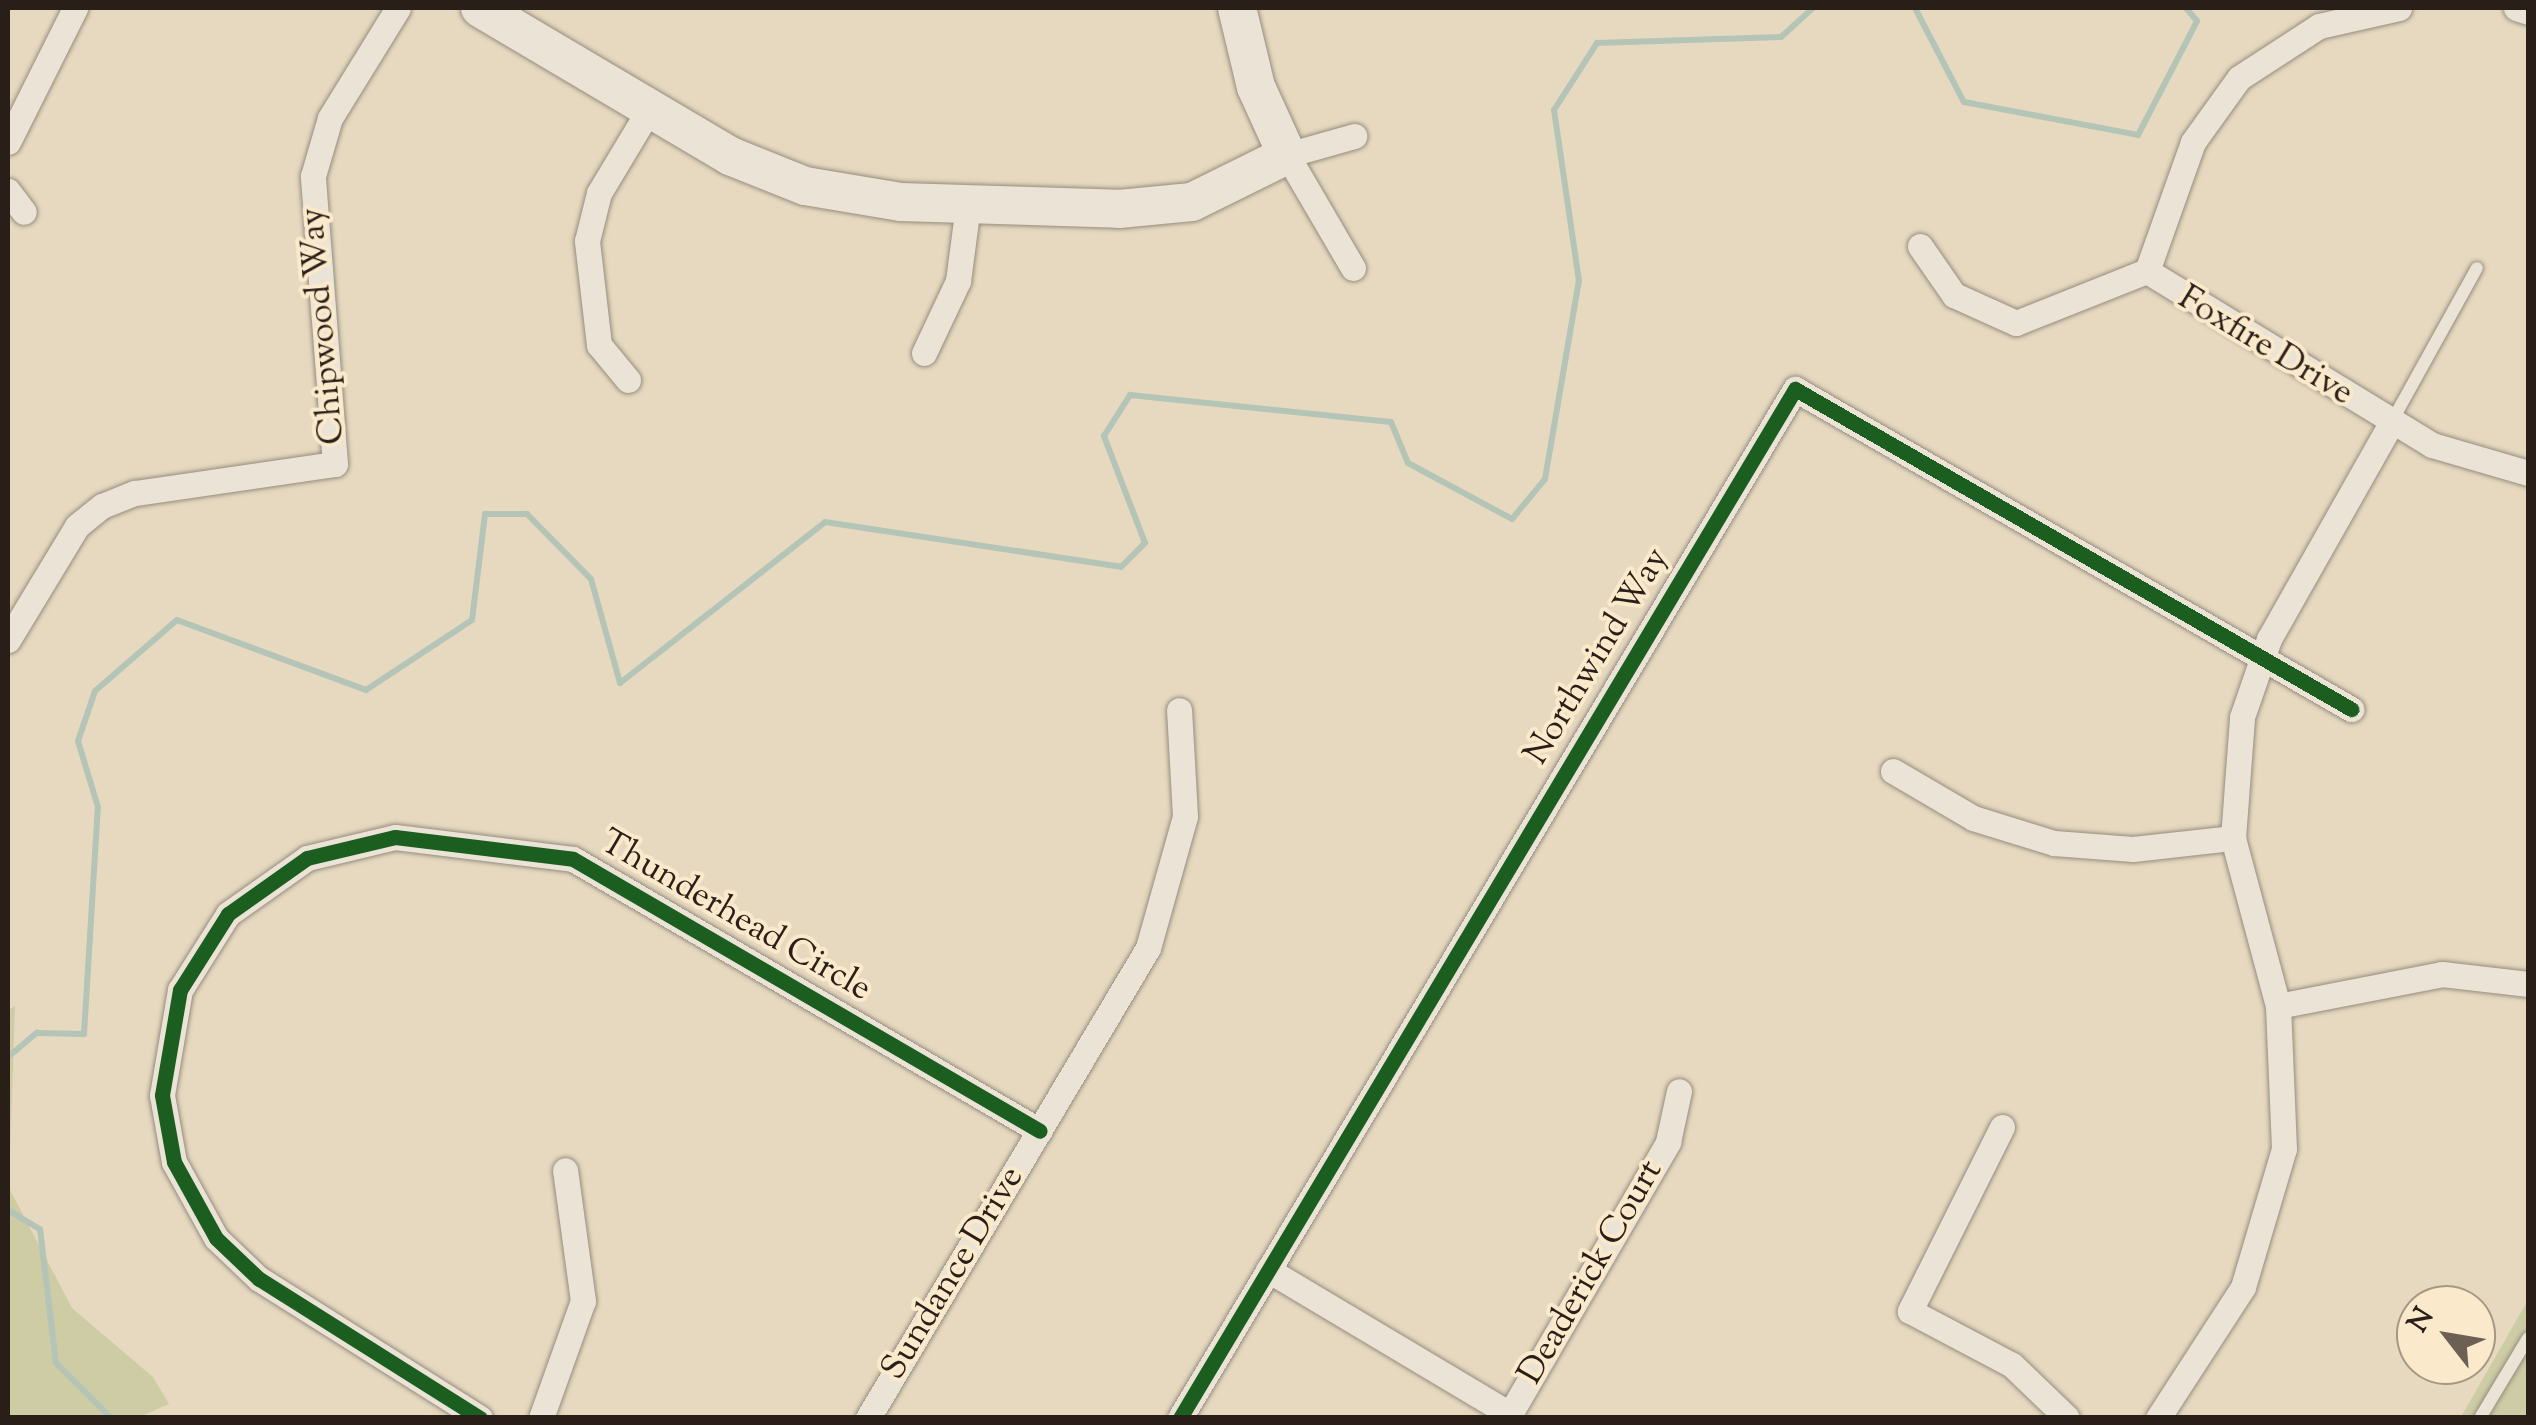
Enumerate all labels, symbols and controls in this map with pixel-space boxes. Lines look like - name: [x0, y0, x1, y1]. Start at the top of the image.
- street label: Chipwood Way: [293, 206, 355, 446]
- street label: Foxfire Drive: [2170, 278, 2360, 416]
- street label: Northwind Way: [1517, 541, 1679, 773]
- street label: Thunderhead Circle: [592, 822, 878, 1012]
- street label: Deaderick Court: [1511, 1153, 1673, 1393]
- street label: Sundance Drive: [874, 1160, 1034, 1388]
- north arrow: [2396, 1285, 2496, 1385]
- text: N: [2399, 1301, 2445, 1340]

